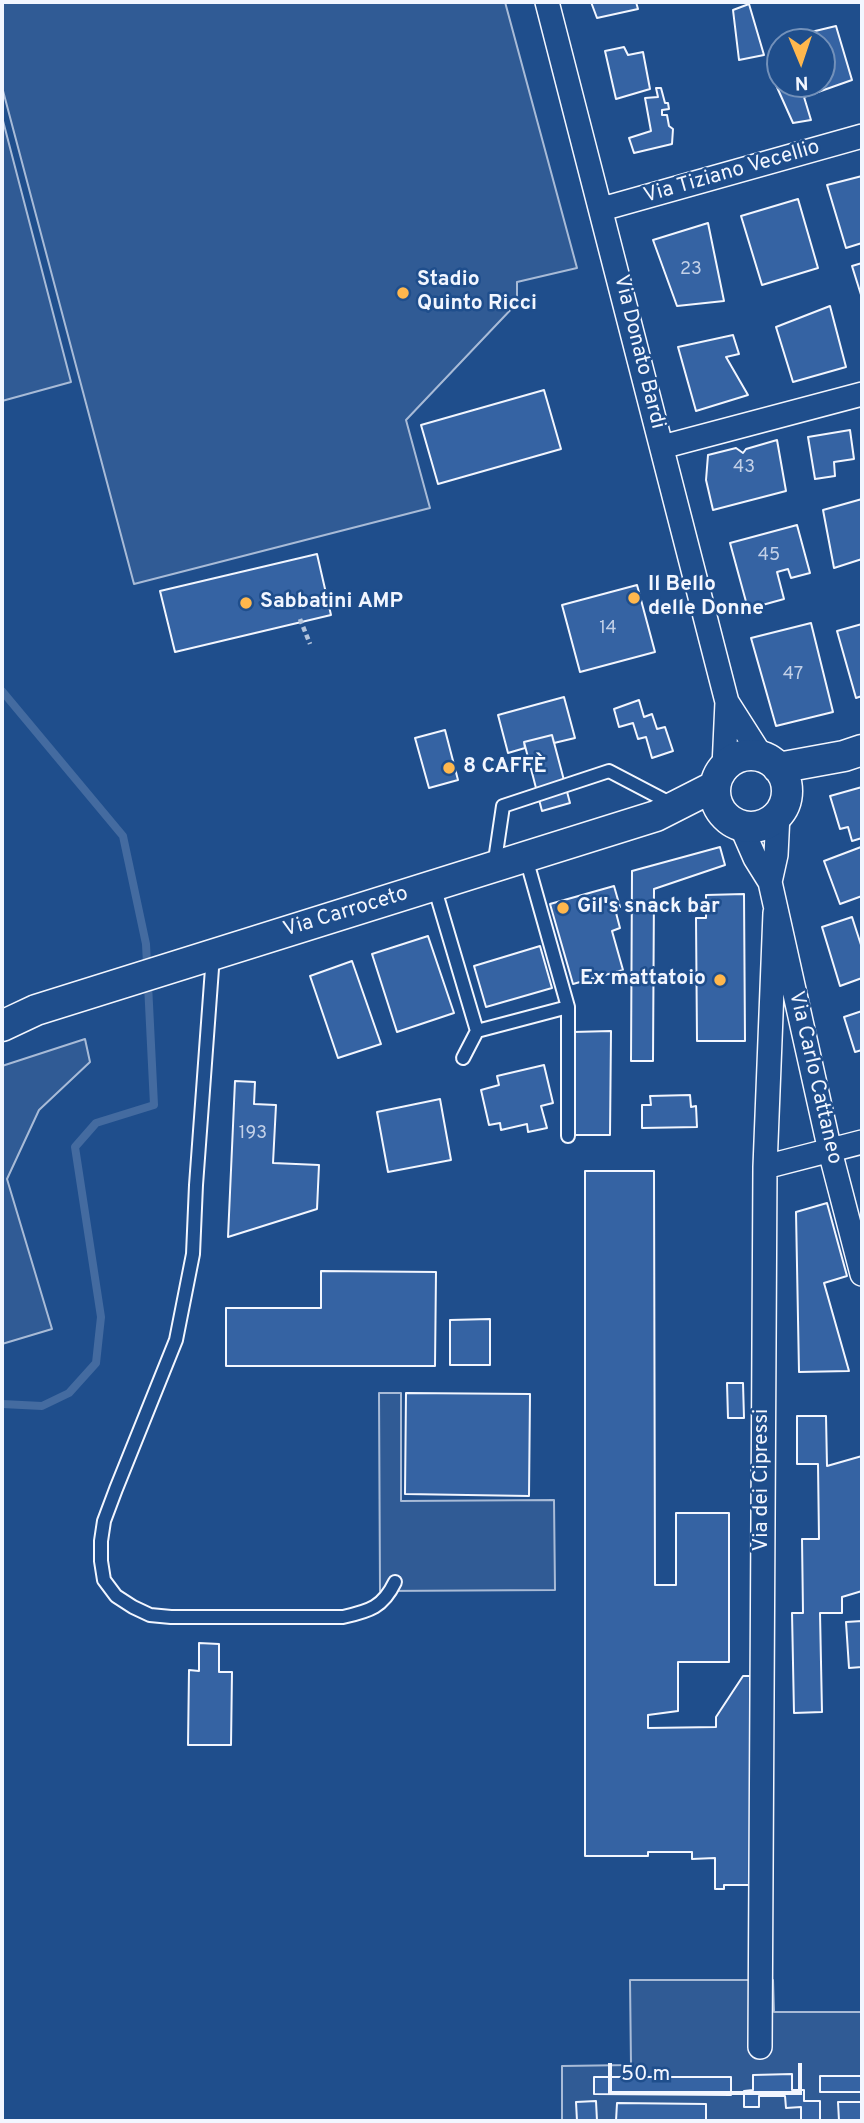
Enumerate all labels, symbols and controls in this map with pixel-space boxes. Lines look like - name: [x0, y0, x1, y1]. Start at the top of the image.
- north arrow: [766, 28, 836, 98]
- text: N: [794, 70, 809, 94]
- street label: Via Tiziano Vecellio: [641, 136, 823, 210]
- house number: 23: [680, 259, 702, 281]
- place label: Stadio Quinto Ricci: [417, 268, 537, 318]
- street label: Via Donato Bardi: [607, 272, 669, 432]
- marker: Stadio Quinto Ricci: [395, 285, 411, 301]
- house number: 43: [733, 457, 755, 479]
- house number: 45: [758, 545, 780, 567]
- place label: Il Bello delle Donne: [648, 573, 764, 623]
- place label: Sabbatini AMP: [260, 590, 403, 616]
- marker: Il Bello delle Donne: [626, 590, 642, 606]
- marker: Sabbatini AMP: [238, 595, 254, 611]
- house number: 14: [599, 618, 617, 640]
- house number: 47: [783, 664, 803, 686]
- place label: 8 CAFFÈ: [463, 755, 547, 781]
- marker: 8 CAFFÈ: [441, 760, 457, 776]
- street label: Via Carroceto: [281, 882, 411, 944]
- place label: Gil's snack bar: [577, 895, 720, 921]
- marker: Gil's snack bar: [555, 900, 571, 916]
- place label: Ex mattatoio: [580, 967, 706, 993]
- marker: Ex mattatoio: [712, 972, 728, 988]
- street label: Via Carlo Cattaneo: [782, 989, 846, 1167]
- house number: 193: [239, 1123, 267, 1145]
- street label: Via dei Cipressi: [750, 1409, 776, 1551]
- scale bar: [612, 2050, 806, 2094]
- text: 50 m: [621, 2061, 670, 2088]

